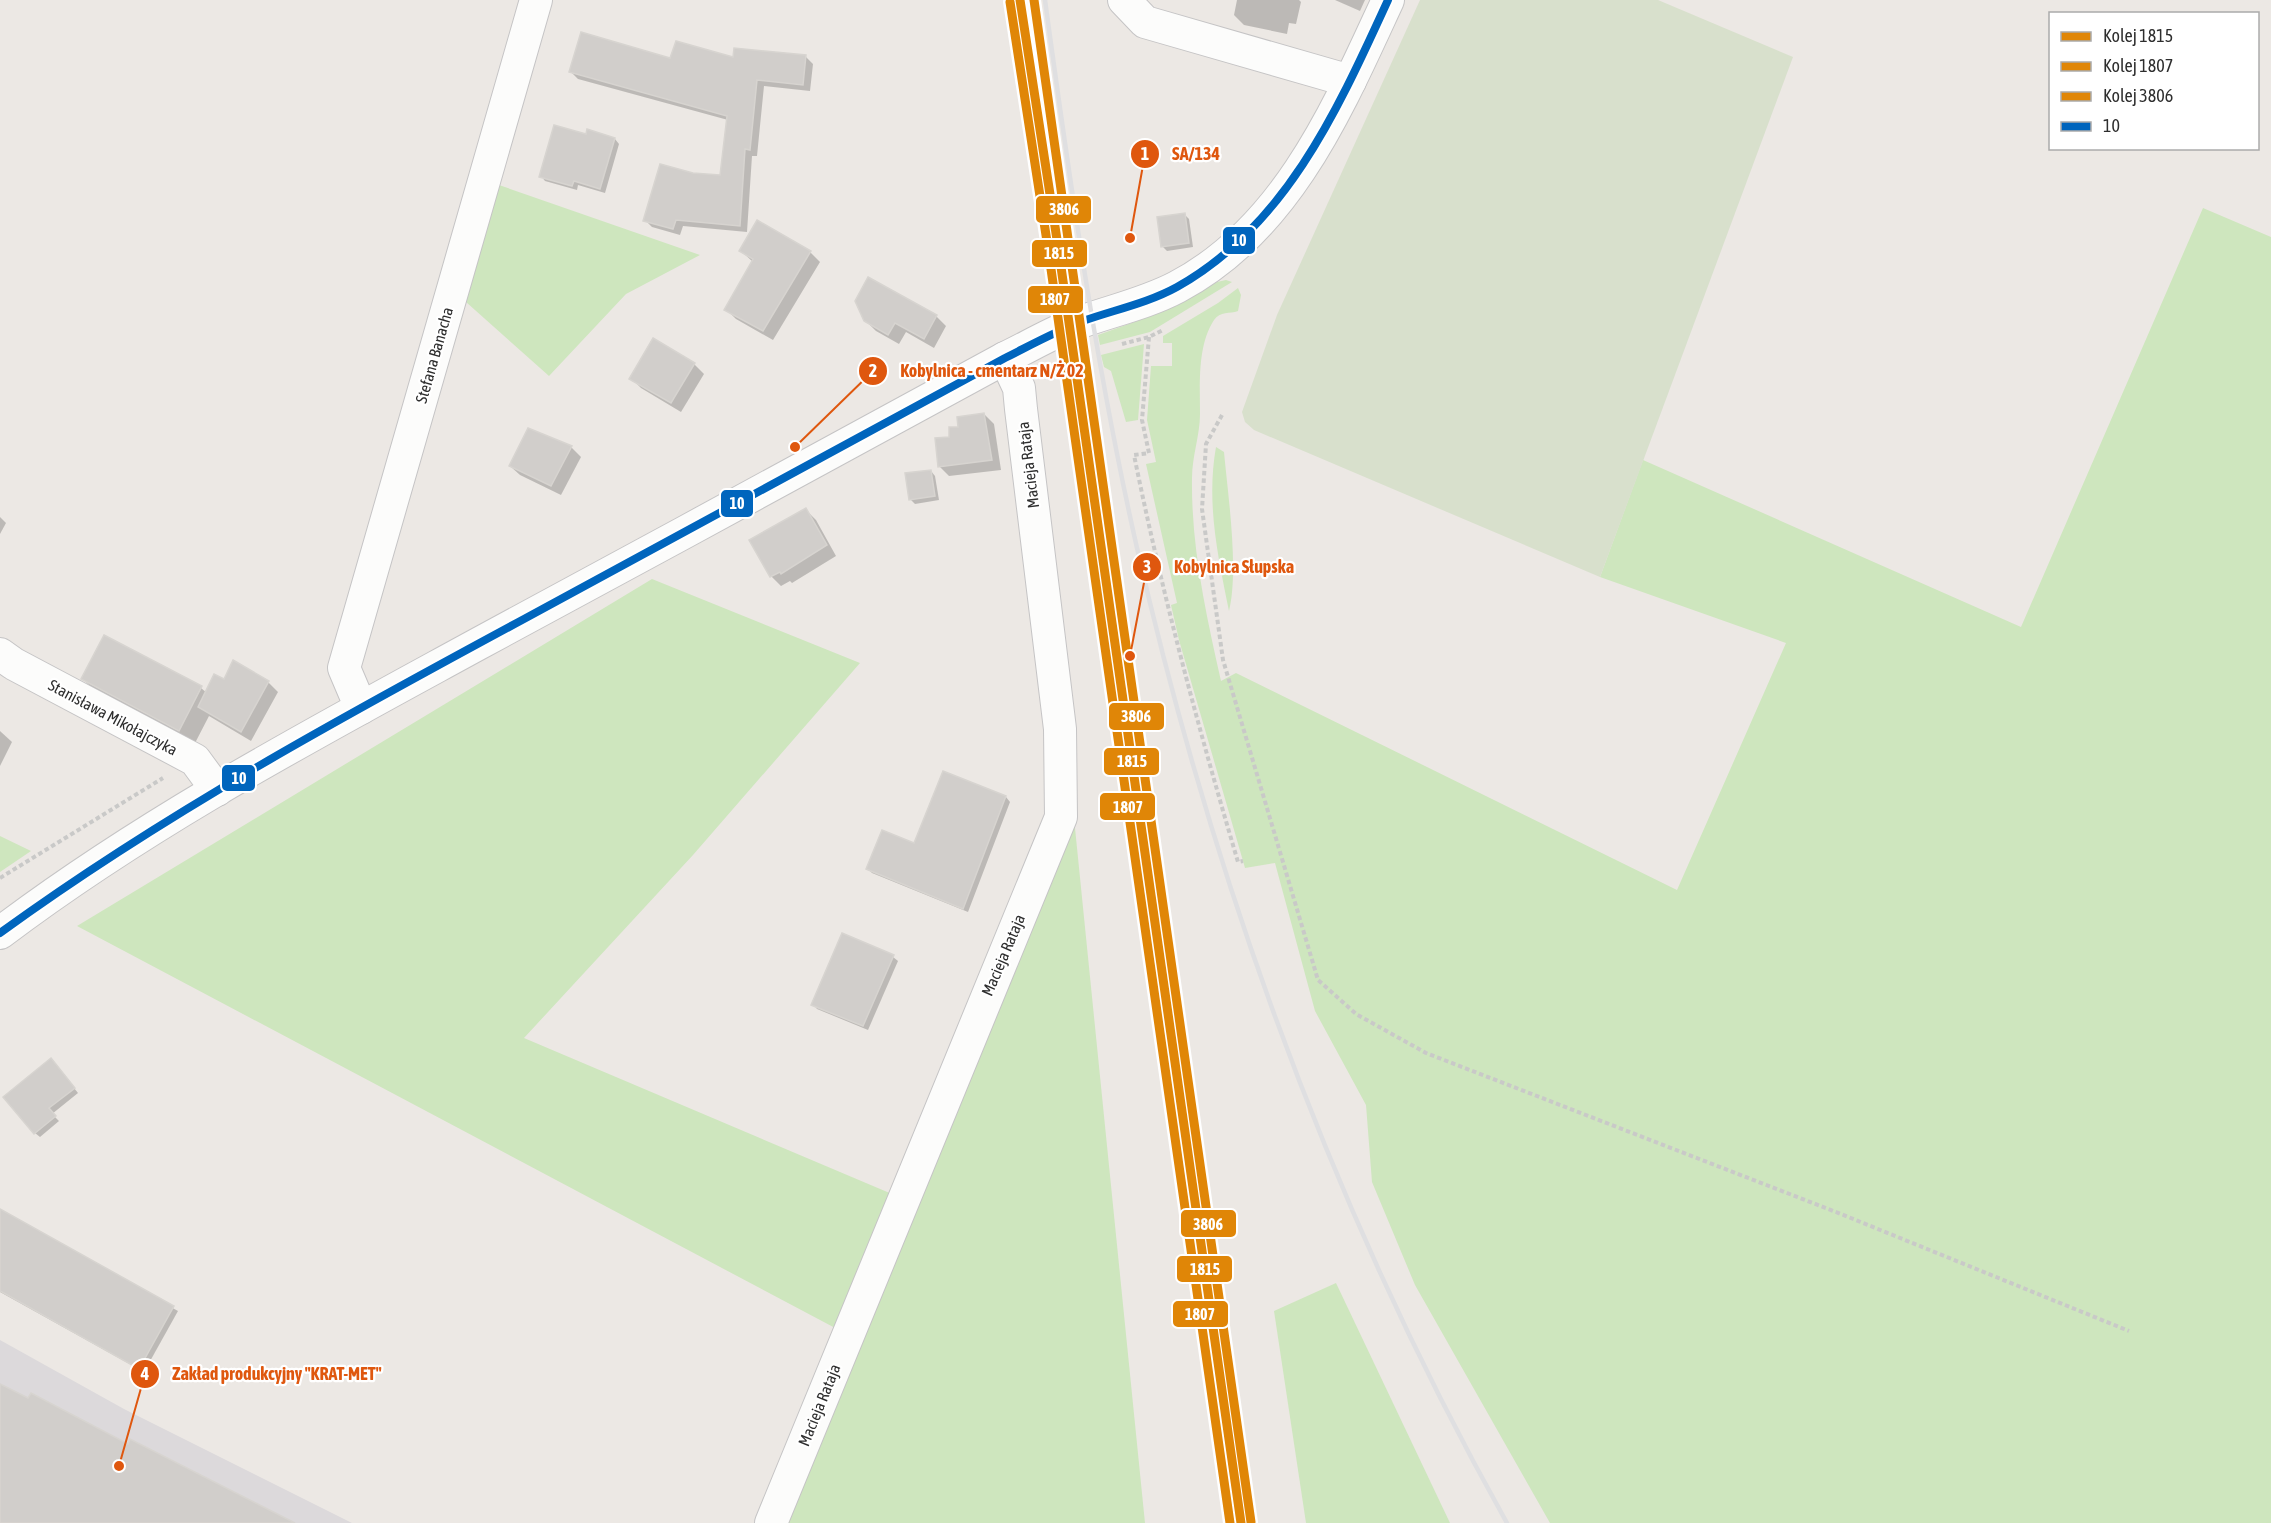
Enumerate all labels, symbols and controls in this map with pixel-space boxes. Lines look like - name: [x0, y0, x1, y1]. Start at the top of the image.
- legend: [2049, 12, 2259, 150]
- text: Kolej 1815: [2103, 25, 2173, 46]
- text: Kolej 1807: [2103, 55, 2173, 76]
- text: Kolej 3806: [2103, 85, 2173, 106]
- text: 10: [2103, 115, 2120, 136]
- callout: SA/134: [1130, 136, 1232, 172]
- text: 1: [1141, 143, 1149, 164]
- text: SA/134: [1172, 143, 1220, 164]
- line badge: 3806: [1035, 195, 1092, 224]
- text: 3806: [1049, 200, 1080, 218]
- line badge: 10: [1222, 226, 1256, 255]
- text: 10: [1231, 231, 1247, 249]
- line badge: 1815: [1031, 239, 1088, 268]
- text: 1815: [1044, 244, 1075, 262]
- line badge: 1807: [1027, 285, 1084, 314]
- text: 1807: [1040, 290, 1070, 308]
- street label: Stefana Banacha: [412, 305, 456, 405]
- callout: Kobylnica - cmentarz N/Ż 02: [858, 353, 1096, 389]
- text: 2: [869, 360, 877, 381]
- text: Kobylnica - cmentarz N/Ż 02: [900, 360, 1084, 381]
- street label: Macieja Rataja: [1014, 421, 1043, 509]
- line badge: 10: [720, 489, 754, 518]
- text: 10: [729, 494, 745, 512]
- callout: Kobylnica Słupska: [1132, 549, 1306, 585]
- text: 3: [1143, 556, 1151, 577]
- text: Kobylnica Słupska: [1174, 556, 1294, 577]
- street label: Stanisława Mikołajczyka: [45, 675, 180, 759]
- line badge: 3806: [1108, 702, 1165, 731]
- text: 3806: [1121, 707, 1152, 725]
- line badge: 1815: [1103, 747, 1160, 776]
- text: 1815: [1117, 752, 1148, 770]
- line badge: 10: [221, 764, 256, 792]
- text: 10: [231, 769, 247, 787]
- line badge: 1807: [1099, 792, 1156, 821]
- text: 1807: [1113, 798, 1143, 816]
- street label: Macieja Rataja: [978, 911, 1029, 999]
- line badge: 3806: [1180, 1209, 1237, 1238]
- text: 3806: [1193, 1215, 1224, 1233]
- line badge: 1815: [1176, 1255, 1233, 1283]
- text: 1815: [1190, 1260, 1221, 1278]
- line badge: 1807: [1172, 1300, 1229, 1328]
- text: 1807: [1185, 1305, 1215, 1323]
- callout: Zakład produkcyjny "KRAT-MET": [130, 1356, 394, 1392]
- street label: Macieja Rataja: [794, 1361, 845, 1449]
- text: 4: [140, 1363, 149, 1384]
- text: Zakład produkcyjny "KRAT-MET": [172, 1363, 382, 1384]

